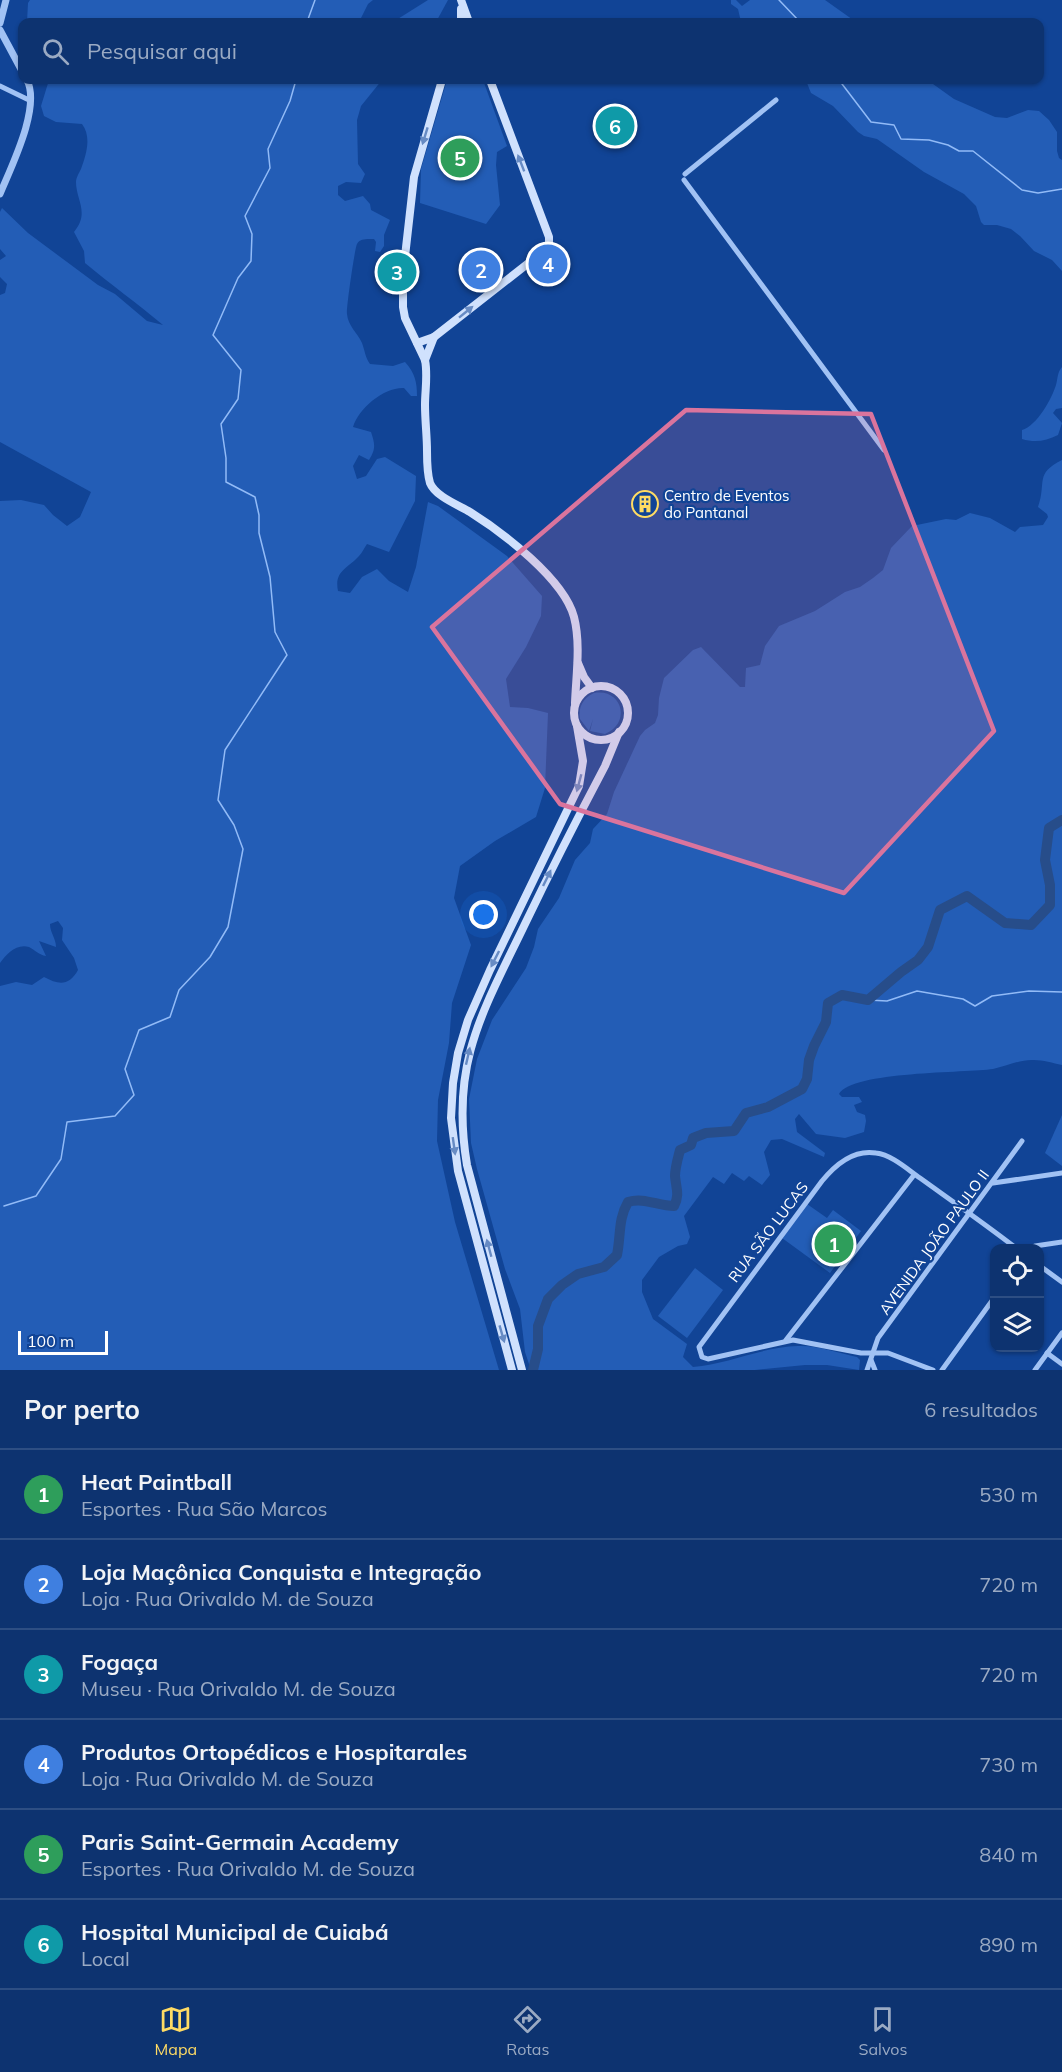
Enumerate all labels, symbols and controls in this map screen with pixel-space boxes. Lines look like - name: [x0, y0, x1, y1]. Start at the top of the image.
- search box: [18, 18, 1044, 84]
- icon: search: [39, 35, 72, 68]
- text: Pesquisar aqui: [87, 37, 237, 65]
- pin: 6: [596, 104, 634, 148]
- one-way arrow: [420, 127, 429, 145]
- pin: 5: [440, 136, 480, 180]
- one-way arrow: [515, 153, 525, 171]
- pin: 4: [528, 242, 568, 286]
- pin: 2: [462, 248, 500, 292]
- pin: 3: [378, 250, 416, 294]
- one-way arrow: [458, 305, 474, 318]
- place label: Centro de Eventos do Pantanal: [664, 486, 790, 522]
- building icon: Centro de Eventos do Pantanal: [630, 489, 660, 519]
- one-way arrow: [574, 774, 584, 792]
- one-way arrow: [542, 870, 551, 887]
- your location: [469, 900, 498, 929]
- one-way arrow: [491, 950, 500, 967]
- one-way arrow: [464, 1047, 474, 1066]
- one-way arrow: [449, 1136, 458, 1155]
- street label: AVENIDA JOÃO PAULO II: [875, 1166, 993, 1318]
- street label: RUA SÃO LUCAS: [724, 1178, 812, 1286]
- pin: 1: [814, 1222, 854, 1266]
- one-way arrow: [484, 1238, 493, 1256]
- map controls: [990, 1244, 1044, 1352]
- button: locate: [990, 1244, 1044, 1298]
- button: layers: [990, 1298, 1044, 1352]
- one-way arrow: [498, 1325, 508, 1344]
- scale bar: [18, 1328, 108, 1356]
- text: 100 m: [27, 1331, 74, 1351]
- text: Por perto: [24, 1393, 140, 1426]
- text: 6 resultados: [924, 1397, 1038, 1422]
- text: Heat Paintball: [81, 1468, 232, 1496]
- text: 1: [38, 1482, 50, 1507]
- text: 530 m: [979, 1482, 1038, 1507]
- text: Esportes · Rua São Marcos: [81, 1496, 328, 1521]
- text: Loja Maçônica Conquista e Integração: [81, 1558, 482, 1586]
- text: 2: [38, 1572, 50, 1597]
- text: 720 m: [979, 1572, 1038, 1597]
- text: Loja · Rua Orivaldo M. de Souza: [81, 1586, 374, 1611]
- text: Fogaça: [81, 1648, 158, 1676]
- text: 3: [38, 1662, 50, 1687]
- text: 720 m: [979, 1662, 1038, 1687]
- text: Museu · Rua Orivaldo M. de Souza: [81, 1676, 396, 1701]
- text: Produtos Ortopédicos e Hospitarales: [81, 1738, 467, 1766]
- text: 4: [38, 1752, 50, 1777]
- text: 730 m: [979, 1752, 1038, 1777]
- text: Loja · Rua Orivaldo M. de Souza: [81, 1766, 374, 1791]
- text: Paris Saint-Germain Academy: [81, 1828, 399, 1856]
- text: 5: [38, 1842, 50, 1867]
- text: 840 m: [979, 1842, 1038, 1867]
- text: Esportes · Rua Orivaldo M. de Souza: [81, 1856, 415, 1881]
- text: Hospital Municipal de Cuiabá: [81, 1918, 389, 1946]
- text: 6: [38, 1932, 50, 1957]
- text: 890 m: [979, 1932, 1038, 1957]
- text: Local: [81, 1946, 130, 1971]
- tab: Mapa: [155, 2003, 197, 2059]
- tab: Rotas: [506, 2003, 549, 2059]
- tab: Salvos: [859, 2003, 907, 2059]

